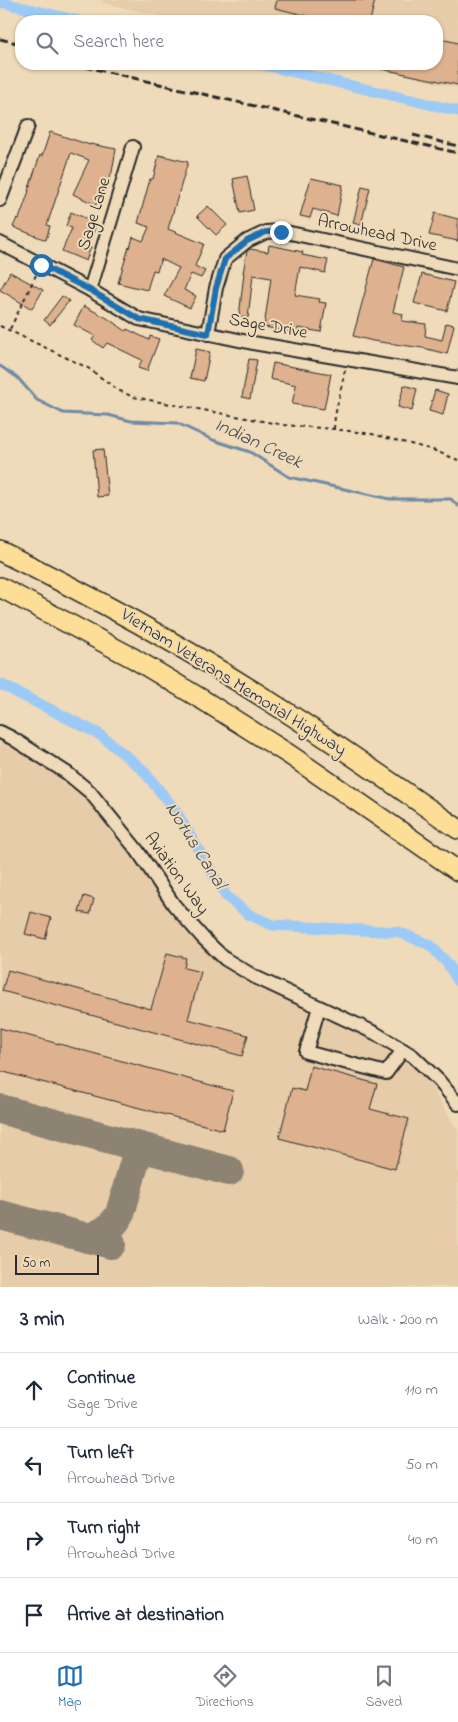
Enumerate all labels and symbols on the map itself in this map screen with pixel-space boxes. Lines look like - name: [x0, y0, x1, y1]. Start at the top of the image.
- street label: Sage Lane: [72, 173, 120, 254]
- street label: Arrowhead Drive: [315, 209, 440, 260]
- route end: [270, 221, 293, 244]
- route start: [30, 254, 53, 277]
- street label: Sage Drive: [226, 307, 310, 348]
- water label: Indian Creek: [210, 412, 307, 476]
- street label: Vietnam Veterans Memorial Highway: [114, 602, 351, 764]
- water label: Notus Canal: [158, 797, 234, 897]
- street label: Aviation Way: [137, 827, 215, 921]
- scale bar: [15, 1252, 99, 1275]

